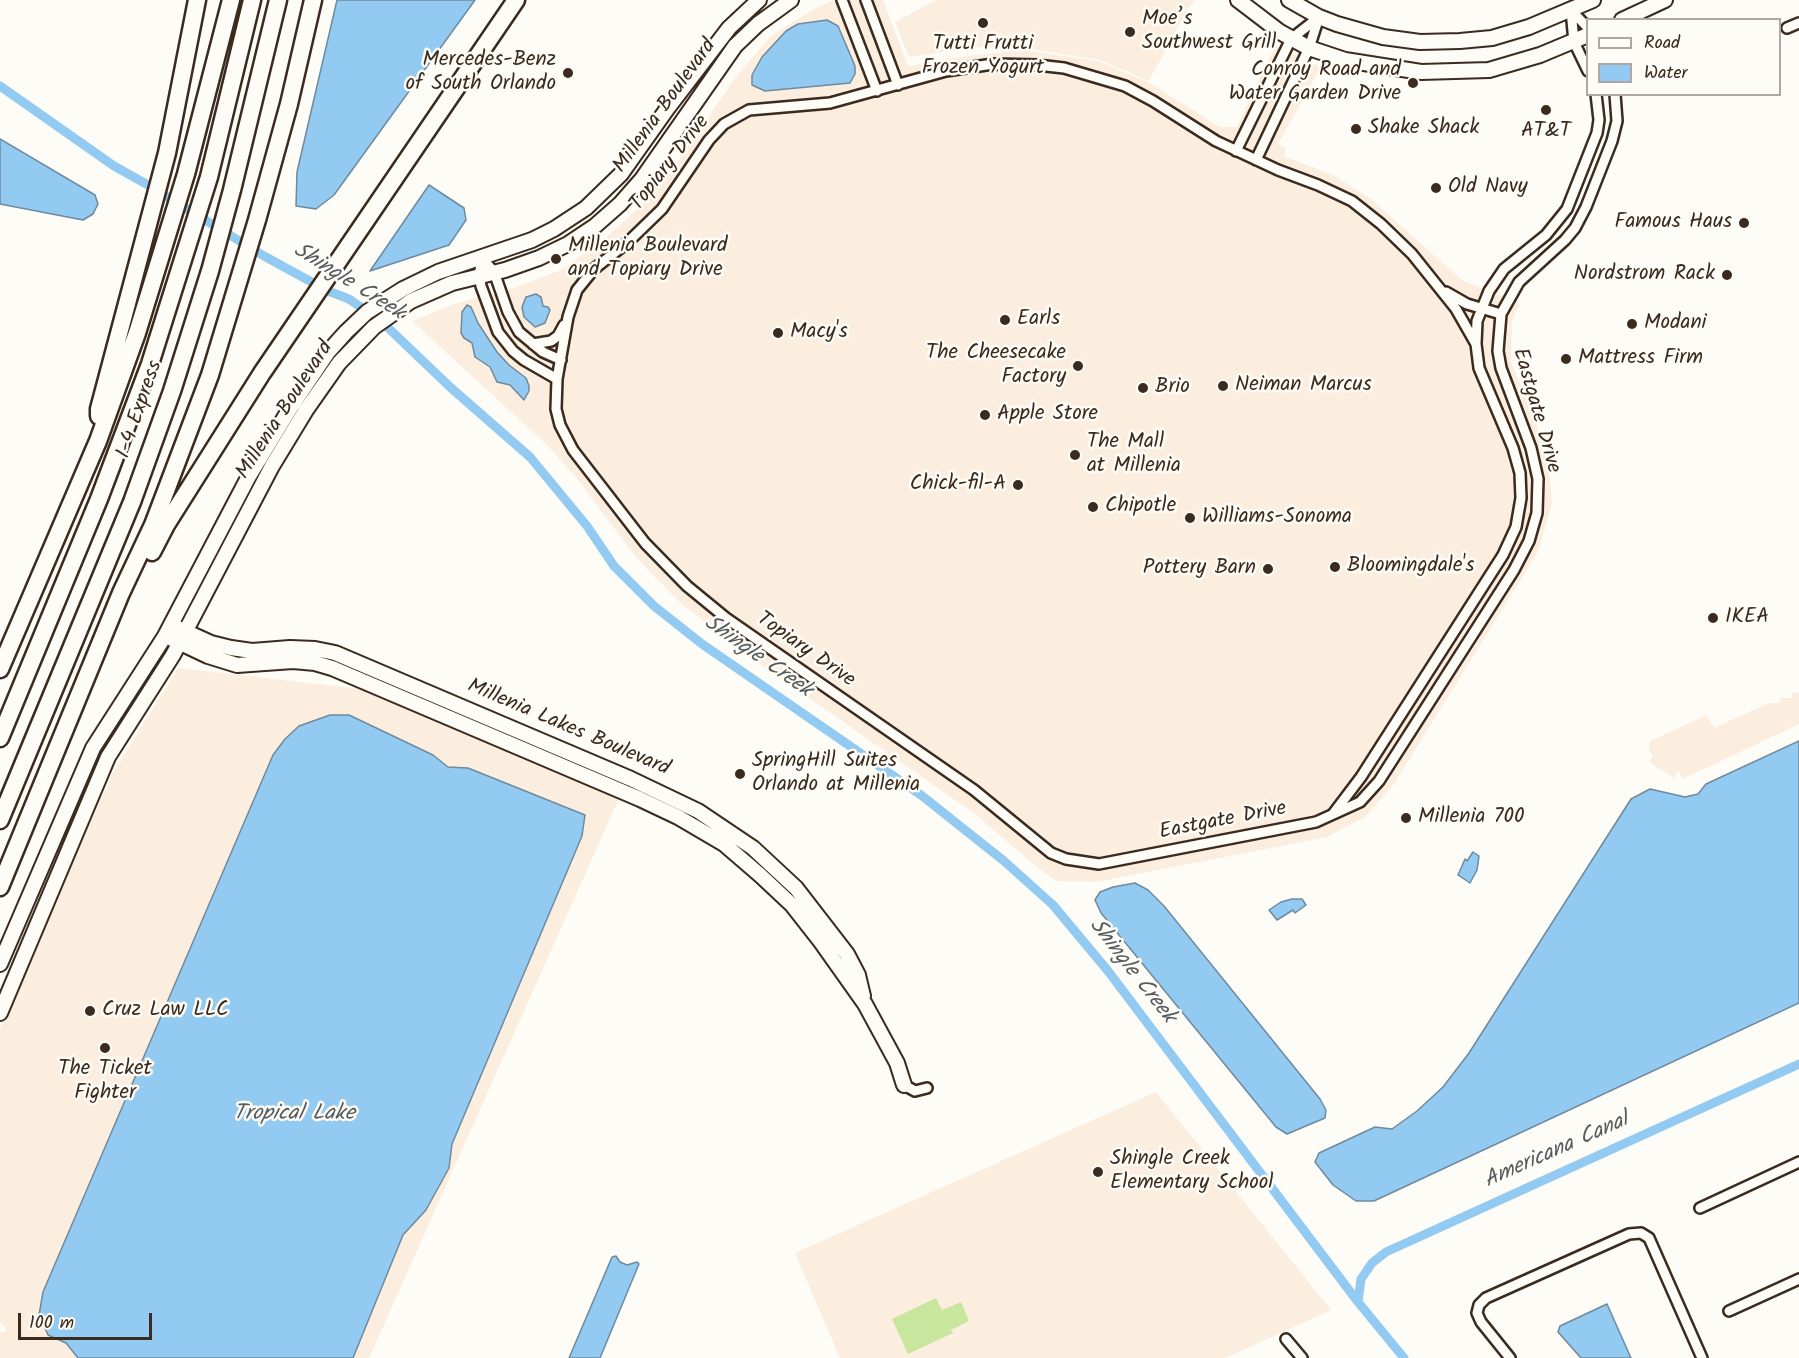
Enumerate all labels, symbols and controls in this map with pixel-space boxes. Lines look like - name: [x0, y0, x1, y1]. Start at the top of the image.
- place label: Moe’s Southwest Grill: [1142, 7, 1276, 57]
- marker: Tutti Frutti Frozen Yogurt: [976, 16, 990, 30]
- legend: [1586, 18, 1781, 96]
- marker: Moe’s Southwest Grill: [1123, 25, 1137, 39]
- text: Road: [1644, 29, 1680, 58]
- place label: Tutti Frutti Frozen Yogurt: [922, 32, 1044, 82]
- street label: Millenia Boulevard: [609, 35, 723, 179]
- place label: Mercedes-Benz of South Orlando: [406, 48, 556, 98]
- place label: Conroy Road and Water Garden Drive: [1229, 58, 1401, 108]
- text: Water: [1644, 59, 1688, 88]
- marker: Mercedes-Benz of South Orlando: [561, 66, 575, 80]
- marker: Conroy Road and Water Garden Drive: [1406, 76, 1420, 90]
- marker: AT&T: [1539, 103, 1553, 117]
- street label: Topiary Drive: [626, 111, 716, 217]
- place label: Shake Shack: [1368, 116, 1479, 142]
- place label: AT&T: [1521, 119, 1571, 145]
- marker: Shake Shack: [1349, 122, 1363, 136]
- place label: Old Navy: [1448, 175, 1528, 201]
- marker: Old Navy: [1429, 181, 1443, 195]
- place label: Famous Haus: [1615, 210, 1732, 236]
- marker: Famous Haus: [1737, 216, 1751, 230]
- place label: Millenia Boulevard and Topiary Drive: [568, 234, 727, 284]
- water label: Shingle Creek: [288, 239, 408, 327]
- marker: Millenia Boulevard and Topiary Drive: [549, 252, 563, 266]
- place label: Nordstrom Rack: [1574, 262, 1715, 288]
- marker: Nordstrom Rack: [1720, 268, 1734, 282]
- place label: Earls: [1017, 307, 1060, 333]
- place label: Modani: [1644, 311, 1707, 337]
- marker: Earls: [998, 313, 1012, 327]
- marker: Modani: [1625, 317, 1639, 331]
- place label: Macy's: [790, 320, 848, 346]
- marker: Macy's: [771, 326, 785, 340]
- street label: Millenia Boulevard: [232, 337, 340, 485]
- place label: The Cheesecake Factory: [926, 341, 1066, 391]
- street label: Eastgate Drive: [1505, 346, 1565, 476]
- place label: Mattress Firm: [1578, 346, 1703, 372]
- marker: Mattress Firm: [1559, 352, 1573, 366]
- street label: I-4 Express: [113, 358, 169, 462]
- marker: The Cheesecake Factory: [1071, 359, 1085, 373]
- place label: Neiman Marcus: [1235, 373, 1372, 399]
- place label: Brio: [1155, 375, 1190, 401]
- marker: Neiman Marcus: [1216, 379, 1230, 393]
- marker: Brio: [1136, 381, 1150, 395]
- place label: Apple Store: [997, 402, 1098, 428]
- marker: Apple Store: [978, 408, 992, 422]
- place label: The Mall at Millenia: [1087, 430, 1181, 480]
- marker: The Mall at Millenia: [1068, 448, 1082, 462]
- place label: Chick-fil-A: [910, 472, 1006, 498]
- marker: Chick-fil-A: [1011, 478, 1025, 492]
- place label: Chipotle: [1105, 494, 1176, 520]
- marker: Chipotle: [1086, 500, 1100, 514]
- place label: Williams-Sonoma: [1202, 505, 1352, 531]
- marker: Williams-Sonoma: [1183, 511, 1197, 525]
- place label: Bloomingdale's: [1347, 554, 1474, 580]
- place label: Pottery Barn: [1143, 556, 1256, 582]
- marker: Bloomingdale's: [1328, 560, 1342, 574]
- marker: Pottery Barn: [1261, 562, 1275, 576]
- place label: IKEA: [1725, 605, 1769, 631]
- street label: Topiary Drive: [751, 608, 859, 694]
- water label: Shingle Creek: [698, 611, 816, 705]
- marker: IKEA: [1706, 611, 1720, 625]
- street label: Millenia Lakes Boulevard: [463, 675, 673, 783]
- place label: SpringHill Suites Orlando at Millenia: [752, 749, 920, 799]
- marker: SpringHill Suites Orlando at Millenia: [733, 767, 747, 781]
- street label: Eastgate Drive: [1157, 797, 1289, 847]
- place label: Millenia 700: [1418, 805, 1524, 831]
- marker: Millenia 700: [1399, 811, 1413, 825]
- water label: Shingle Creek: [1082, 914, 1180, 1030]
- place label: Cruz Law LLC: [102, 998, 229, 1024]
- marker: Cruz Law LLC: [83, 1004, 97, 1018]
- marker: The Ticket Fighter: [98, 1041, 112, 1055]
- place label: The Ticket Fighter: [58, 1057, 152, 1107]
- water label: Tropical Lake: [233, 1102, 355, 1128]
- water label: Americana Canal: [1481, 1108, 1633, 1196]
- place label: Shingle Creek Elementary School: [1110, 1147, 1273, 1197]
- marker: Shingle Creek Elementary School: [1091, 1165, 1105, 1179]
- scale bar: [21, 1301, 154, 1339]
- text: 100 m: [29, 1309, 74, 1338]

